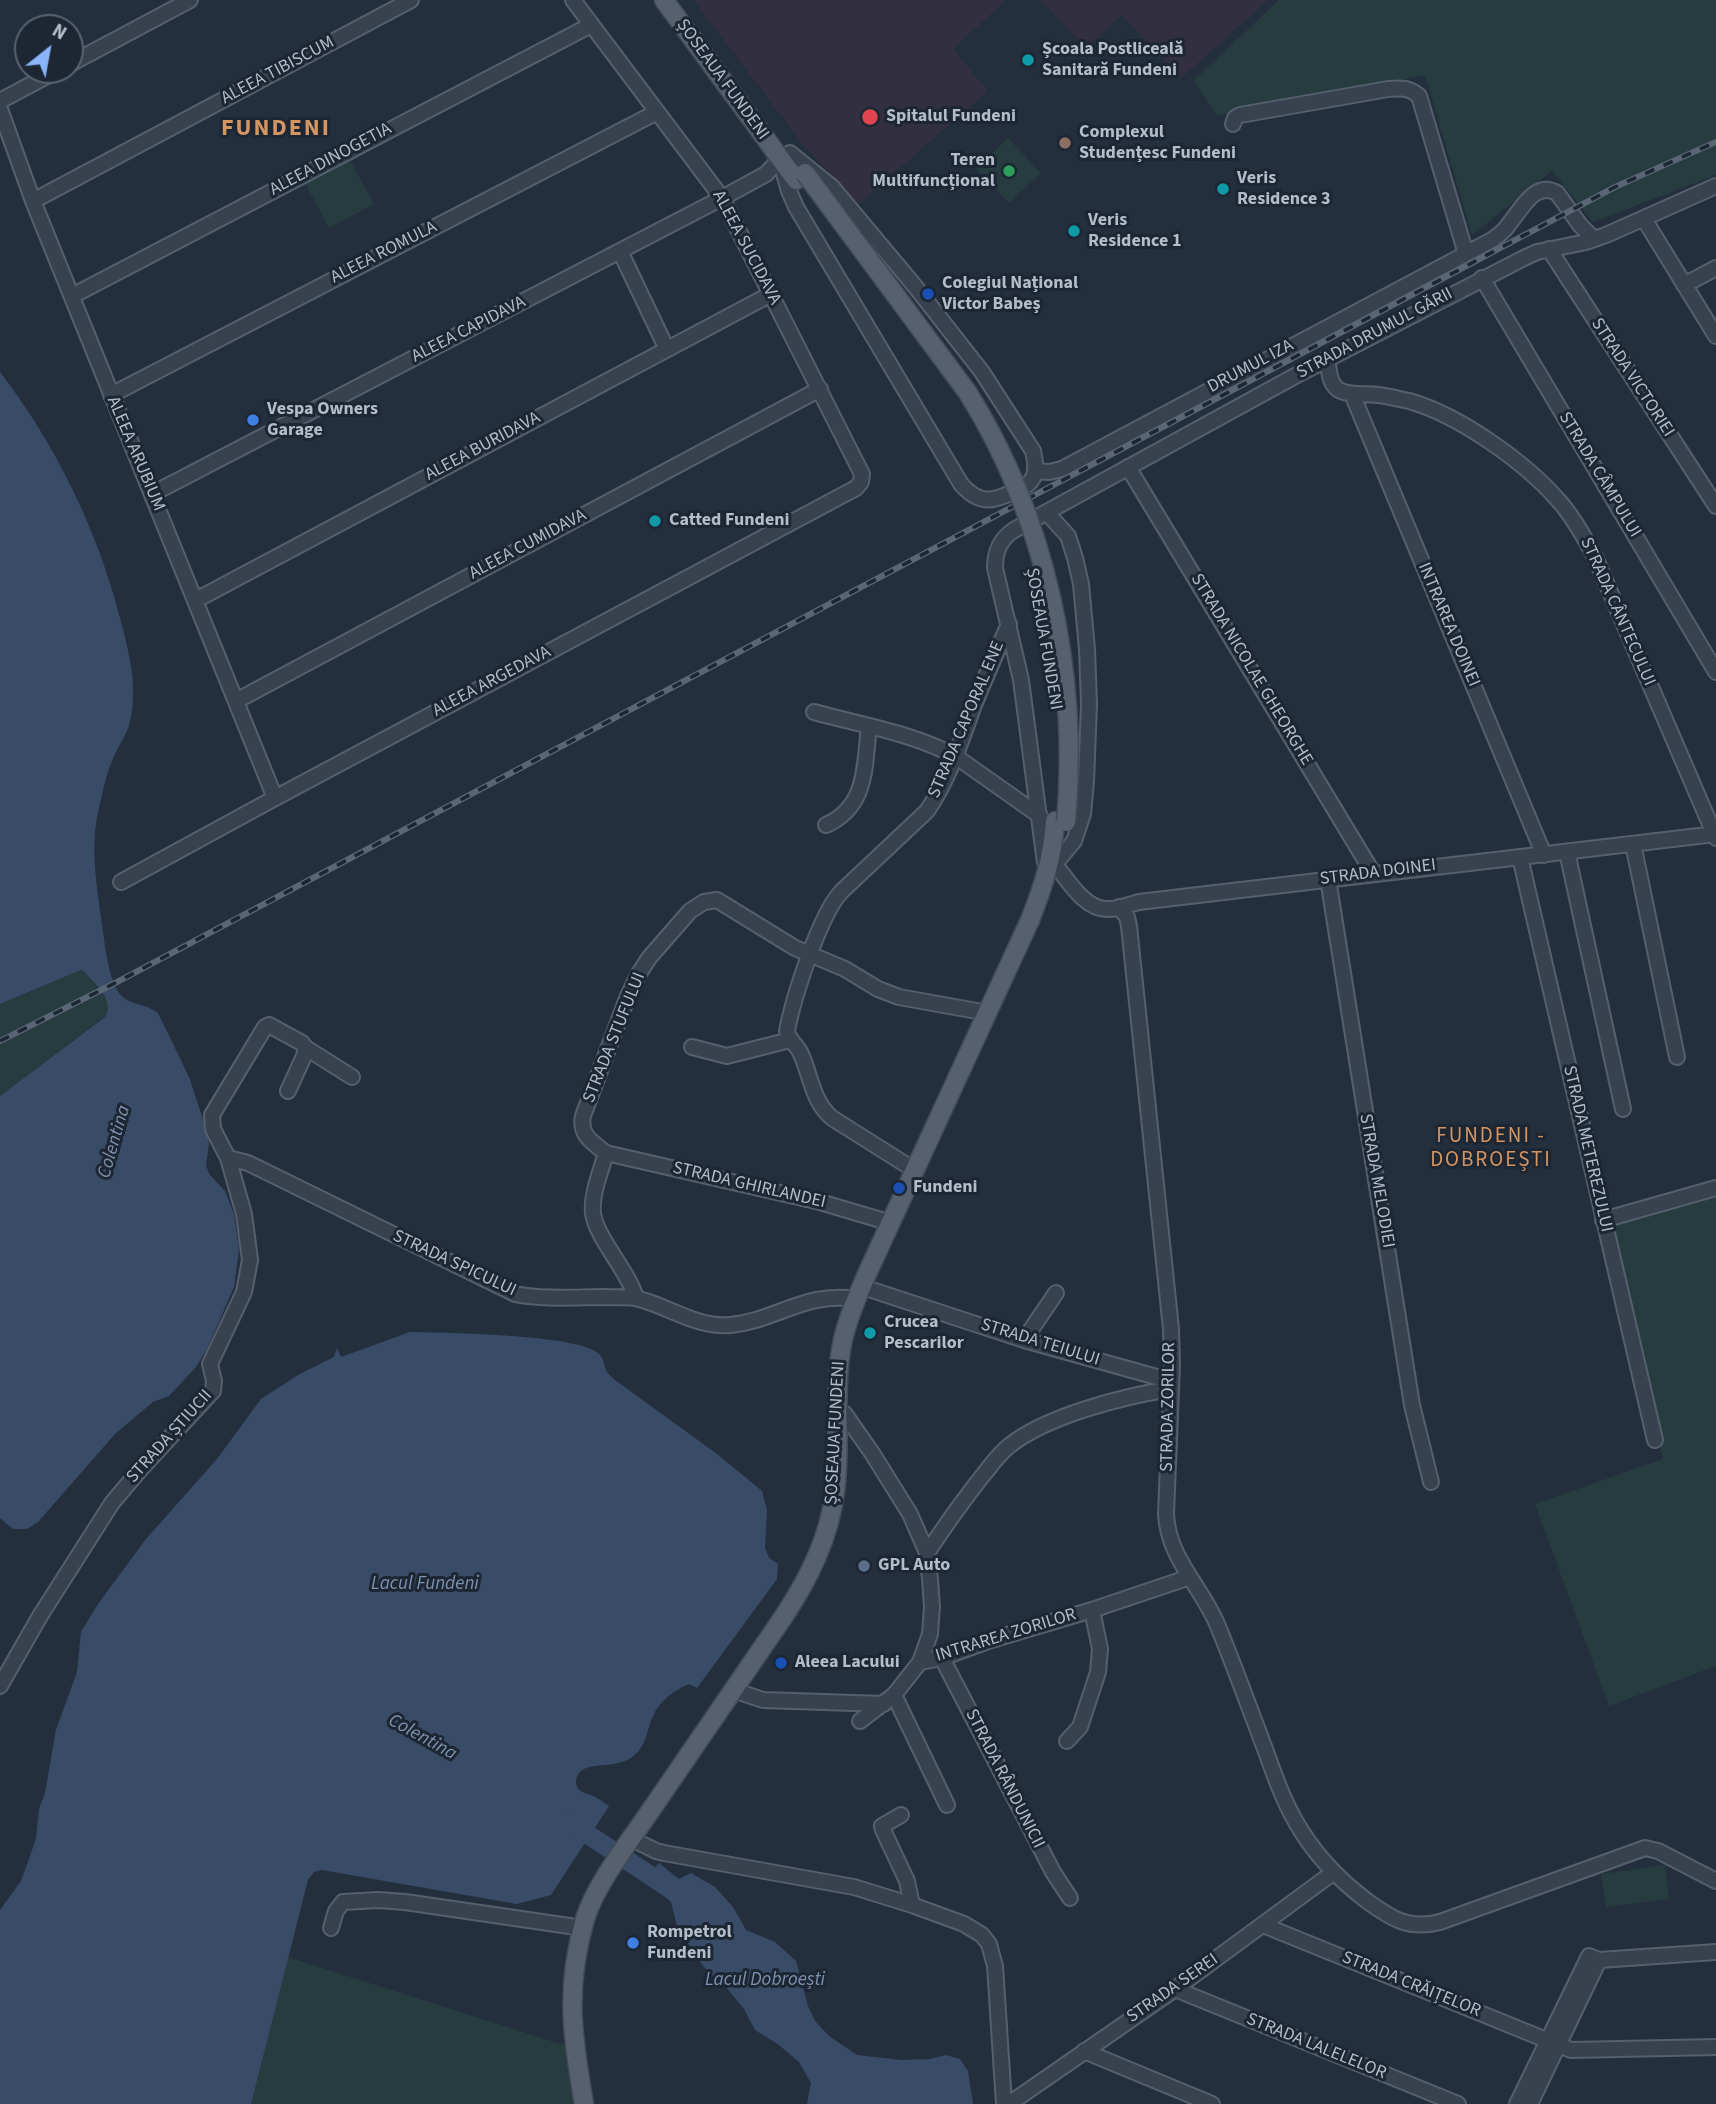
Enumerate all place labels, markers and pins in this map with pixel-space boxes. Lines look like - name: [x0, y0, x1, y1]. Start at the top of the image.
- place label: Școala Postliceală Sanitară Fundeni: [1042, 39, 1183, 82]
- marker: Școala Postliceală Sanitară Fundeni: [1020, 52, 1036, 68]
- place label: Spitalul Fundeni: [886, 106, 1016, 128]
- marker: Spitalul Fundeni: [860, 107, 880, 127]
- place label: Complexul Studențesc Fundeni: [1079, 122, 1236, 164]
- marker: Complexul Studențesc Fundeni: [1057, 135, 1073, 151]
- place label: Teren Multifuncțional: [872, 150, 995, 192]
- marker: Teren Multifuncțional: [1001, 163, 1017, 179]
- place label: Veris Residence 3: [1237, 168, 1330, 210]
- marker: Veris Residence 3: [1215, 181, 1231, 197]
- place label: Veris Residence 1: [1088, 210, 1181, 252]
- marker: Veris Residence 1: [1066, 223, 1082, 239]
- place label: Colegiul Național Victor Babeș: [942, 273, 1078, 316]
- marker: Colegiul Național Victor Babeș: [920, 286, 936, 302]
- place label: Vespa Owners Garage: [267, 399, 378, 442]
- marker: Vespa Owners Garage: [245, 412, 261, 428]
- place label: Catted Fundeni: [669, 510, 789, 532]
- marker: Catted Fundeni: [647, 513, 663, 529]
- place label: Fundeni: [913, 1177, 978, 1199]
- marker: Fundeni: [891, 1180, 907, 1196]
- place label: Crucea Pescarilor: [884, 1312, 964, 1354]
- marker: Crucea Pescarilor: [862, 1325, 878, 1341]
- place label: GPL Auto: [878, 1555, 950, 1577]
- marker: GPL Auto: [856, 1558, 872, 1574]
- place label: Aleea Lacului: [795, 1652, 900, 1674]
- marker: Aleea Lacului: [773, 1655, 789, 1671]
- place label: Rompetrol Fundeni: [647, 1922, 732, 1965]
- marker: Rompetrol Fundeni: [625, 1935, 641, 1951]

